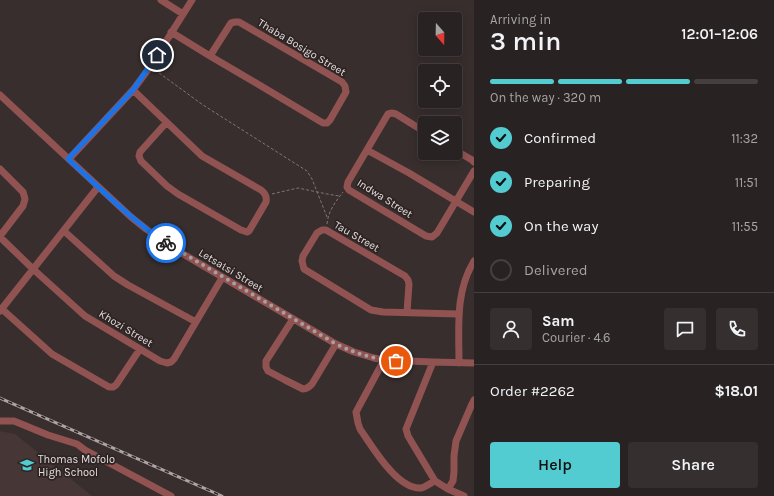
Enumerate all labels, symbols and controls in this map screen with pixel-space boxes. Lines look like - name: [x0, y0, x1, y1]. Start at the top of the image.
- north arrow: [418, 12, 462, 56]
- map controls: [418, 12, 462, 160]
- text: Arriving in: [490, 12, 551, 27]
- street label: Thaba Bosigo Street: [255, 16, 348, 79]
- text: 12:01–12:06: [681, 25, 758, 43]
- text: 3 min: [490, 26, 561, 57]
- pin: [140, 38, 174, 72]
- icon: home: [146, 44, 168, 66]
- button: locate: [418, 64, 462, 108]
- text: On the way · 320 m: [490, 90, 601, 105]
- button: layers: [418, 116, 462, 160]
- icon: check: [490, 127, 512, 149]
- text: Confirmed: [524, 129, 596, 147]
- text: 11:32: [731, 131, 758, 146]
- icon: check: [490, 171, 512, 193]
- text: Preparing: [524, 173, 590, 191]
- text: 11:51: [735, 175, 758, 190]
- street label: Indwa Street: [355, 176, 415, 221]
- icon: check: [490, 215, 512, 237]
- text: On the way: [524, 217, 598, 235]
- street label: Tau Street: [332, 218, 382, 255]
- text: 11:55: [732, 219, 758, 234]
- courier: [146, 223, 186, 263]
- icon: bike: [155, 232, 177, 254]
- street label: Letsatsi Street: [196, 246, 265, 295]
- text: Delivered: [524, 261, 588, 279]
- street label: Khozi Street: [96, 307, 155, 350]
- button: person: [490, 308, 532, 350]
- button: chat: [664, 308, 706, 350]
- button: phone: [716, 308, 758, 350]
- text: Sam: [542, 312, 575, 330]
- text: Courier · 4.6: [542, 330, 610, 345]
- pin: [379, 344, 413, 378]
- icon: bag: [385, 350, 407, 372]
- text: Order #2262: [490, 382, 575, 400]
- text: $18.01: [715, 382, 758, 400]
- button: Help: [490, 442, 620, 488]
- button: Share: [628, 442, 758, 488]
- place label: Thomas Mofolo High School: [38, 453, 115, 479]
- school or university icon: Thomas Mofolo High School: [19, 457, 35, 473]

